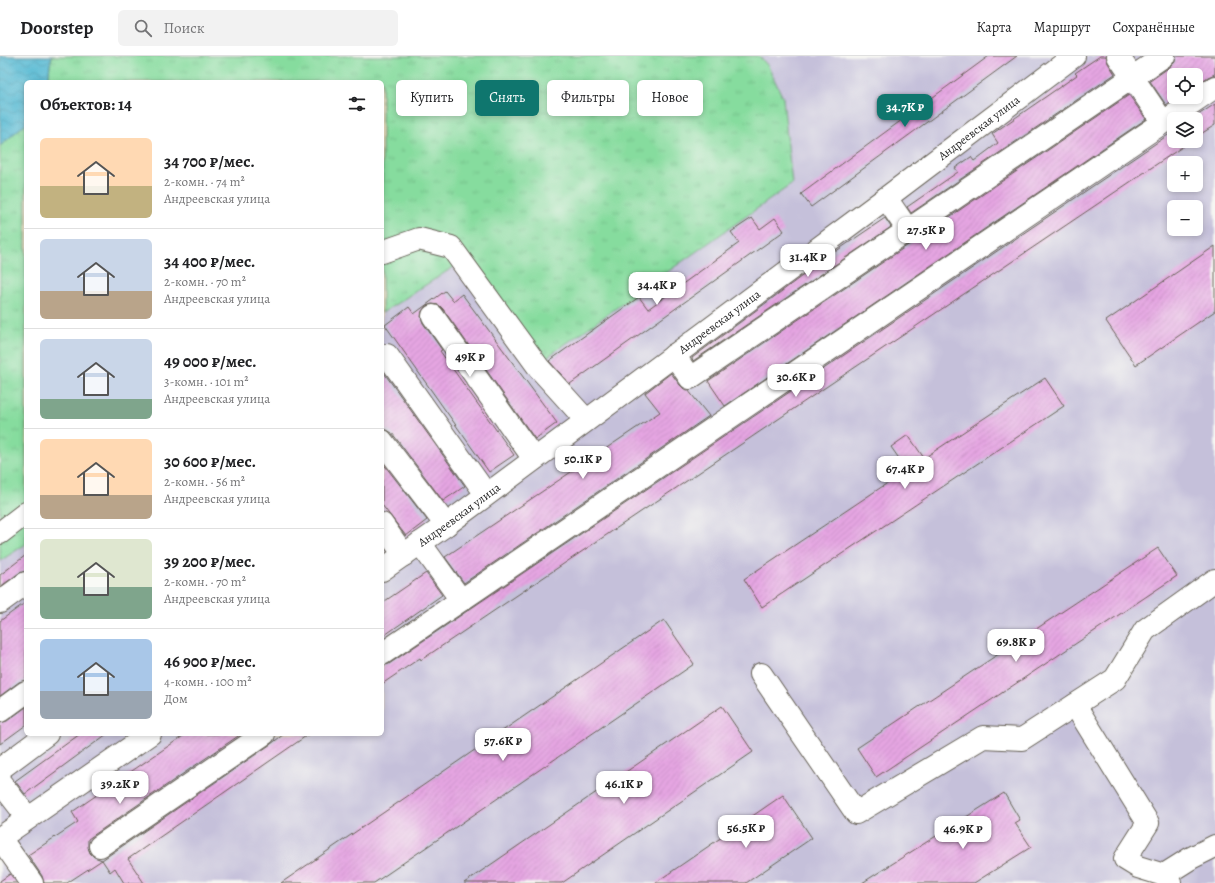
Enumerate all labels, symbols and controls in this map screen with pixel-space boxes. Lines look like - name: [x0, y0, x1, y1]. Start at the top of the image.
- search box: [118, 10, 398, 46]
- text: Doorstep: [20, 15, 94, 41]
- icon: search: [132, 17, 154, 39]
- text: Поиск: [164, 18, 205, 38]
- text: Карта: [977, 18, 1012, 37]
- text: Маршрут: [1034, 18, 1090, 37]
- text: Сохранённые: [1112, 18, 1195, 37]
- map controls: [1167, 68, 1203, 236]
- button: locate: [1167, 68, 1203, 104]
- chip: Купить: [396, 80, 467, 116]
- chip: Снять: [475, 80, 539, 116]
- chip: Фильтры: [547, 80, 629, 116]
- chip: Новое: [637, 80, 703, 116]
- street label: Андреевская улица: [934, 91, 1023, 164]
- text: Объектов: 14: [40, 93, 132, 116]
- icon: filters: [346, 93, 368, 115]
- pin: 34.7K ₽: [868, 94, 942, 128]
- text: 34.7K ₽: [886, 98, 924, 115]
- button: layers: [1167, 112, 1203, 148]
- text: 34 700 ₽/мес.: [164, 150, 255, 173]
- icon: home: [72, 154, 120, 202]
- button: +: [1167, 156, 1203, 192]
- text: 2-комн. · 74 m²: [164, 173, 245, 190]
- text: Андреевская улица: [164, 190, 270, 207]
- button: −: [1167, 200, 1203, 236]
- pin: 27.5K ₽: [889, 217, 963, 251]
- text: 27.5K ₽: [907, 221, 945, 238]
- pin: 31.4K ₽: [771, 244, 845, 278]
- text: 31.4K ₽: [789, 248, 827, 265]
- text: 34 400 ₽/мес.: [164, 250, 256, 273]
- icon: home: [72, 255, 120, 303]
- pin: 34.4K ₽: [620, 272, 694, 306]
- text: 2-комн. · 70 m²: [164, 273, 246, 290]
- text: 34.4K ₽: [638, 276, 676, 293]
- street label: Андреевская улица: [674, 286, 764, 358]
- text: Андреевская улица: [164, 290, 270, 307]
- pin: 49K ₽: [442, 344, 498, 378]
- text: 49K ₽: [455, 348, 485, 365]
- text: 49 000 ₽/мес.: [164, 350, 257, 373]
- icon: home: [72, 355, 120, 403]
- pin: 30.6K ₽: [759, 364, 833, 398]
- text: 30.6K ₽: [776, 368, 816, 385]
- text: 3-комн. · 101 m²: [164, 373, 249, 390]
- text: Андреевская улица: [164, 390, 270, 407]
- pin: 50.1K ₽: [546, 446, 620, 480]
- text: 30 600 ₽/мес.: [164, 450, 256, 473]
- text: 50.1K ₽: [564, 450, 602, 467]
- icon: home: [72, 455, 120, 503]
- pin: 67.4K ₽: [868, 456, 942, 490]
- text: 67.4K ₽: [886, 460, 924, 477]
- text: 2-комн. · 56 m²: [164, 473, 245, 490]
- street label: Андреевская улица: [414, 479, 504, 551]
- text: Андреевская улица: [164, 490, 270, 507]
- text: 39 200 ₽/мес.: [164, 550, 256, 573]
- icon: home: [72, 555, 120, 603]
- text: 2-комн. · 70 m²: [164, 573, 246, 590]
- text: Андреевская улица: [164, 590, 270, 607]
- pin: 69.8K ₽: [979, 629, 1053, 663]
- text: 69.8K ₽: [996, 633, 1036, 650]
- text: 46 900 ₽/мес.: [164, 650, 256, 673]
- icon: home: [72, 655, 120, 703]
- text: 4-комн. · 100 m²: [164, 673, 252, 690]
- text: Дом: [164, 690, 188, 707]
- pin: 57.6K ₽: [466, 728, 540, 762]
- text: 57.6K ₽: [484, 732, 522, 749]
- pin: 39.2K ₽: [83, 771, 157, 805]
- pin: 46.1K ₽: [587, 771, 661, 805]
- text: 39.2K ₽: [101, 775, 139, 792]
- text: 46.1K ₽: [605, 775, 643, 792]
- pin: 56.5K ₽: [709, 815, 783, 849]
- pin: 46.9K ₽: [926, 816, 1000, 850]
- text: 56.5K ₽: [727, 819, 765, 836]
- text: 46.9K ₽: [943, 820, 983, 837]

